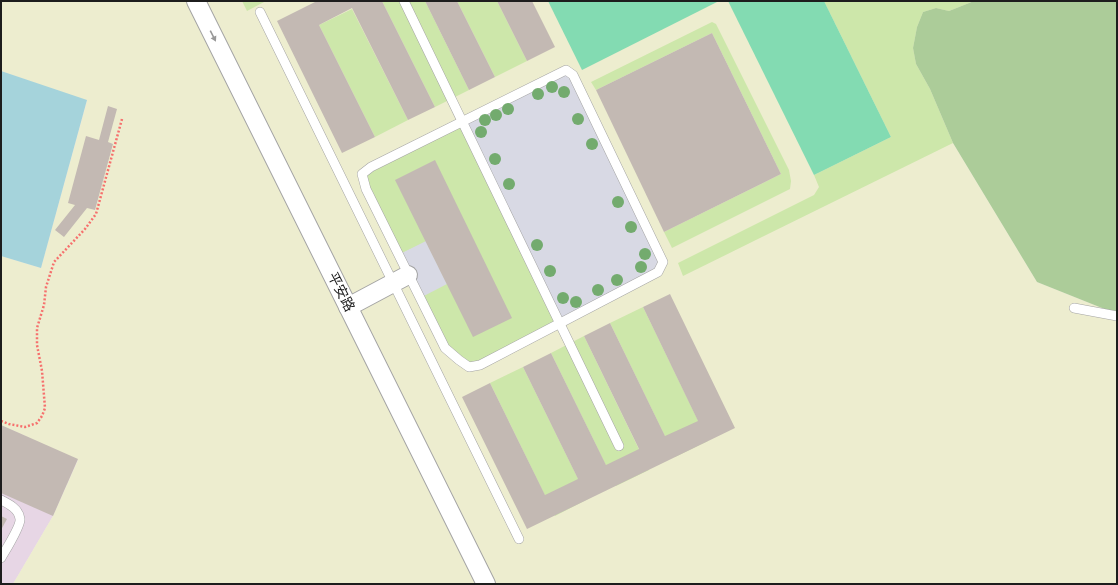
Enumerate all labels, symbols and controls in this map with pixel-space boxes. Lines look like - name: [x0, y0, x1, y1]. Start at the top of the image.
- one-way arrow: [210, 30, 216, 42]
- street label: 平安路: [324, 269, 358, 315]

